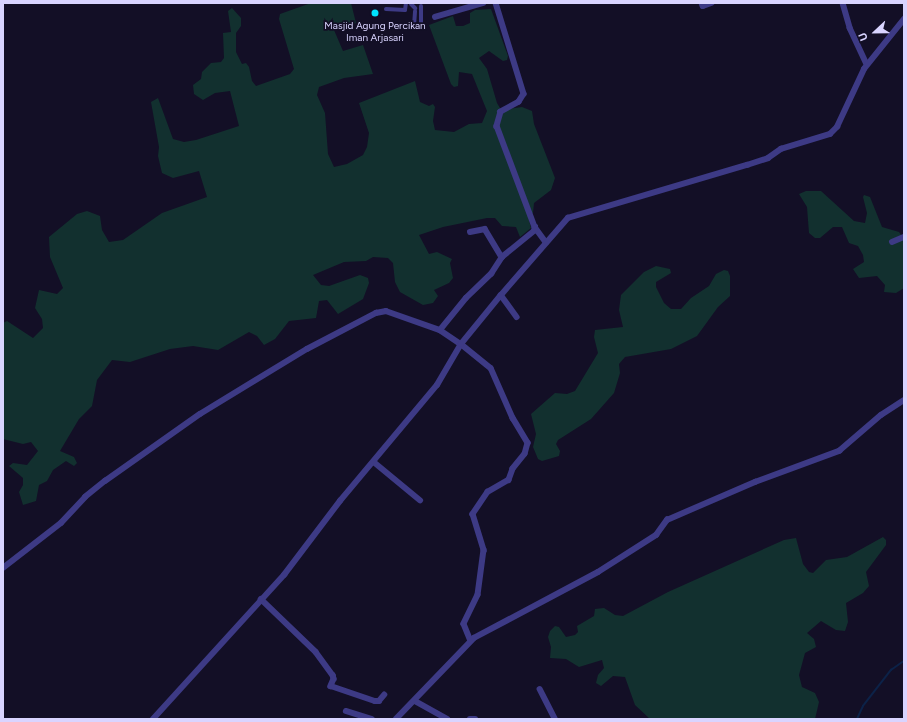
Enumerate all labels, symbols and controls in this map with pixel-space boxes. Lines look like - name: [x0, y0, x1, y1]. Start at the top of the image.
- marker: Masjid Agung Percikan Iman Arjasari: [370, 8, 380, 18]
- north arrow: [855, 12, 895, 52]
- place label: Masjid Agung Percikan Iman Arjasari: [324, 19, 426, 42]
- text: U: [856, 31, 871, 43]

